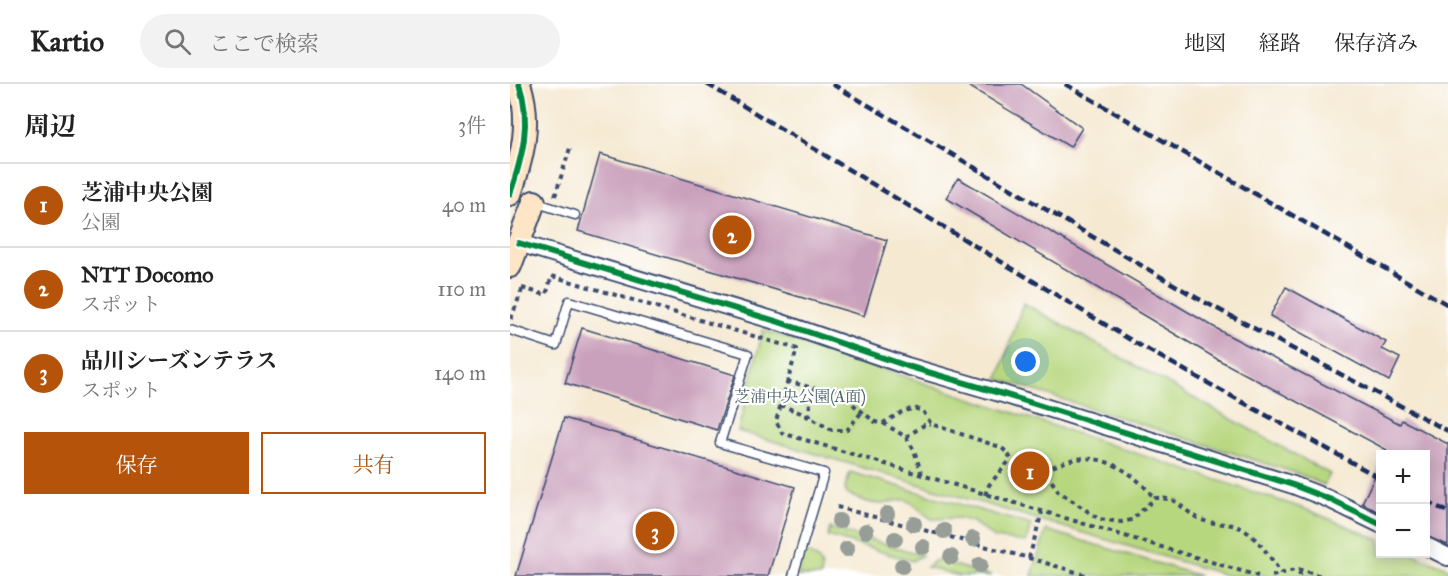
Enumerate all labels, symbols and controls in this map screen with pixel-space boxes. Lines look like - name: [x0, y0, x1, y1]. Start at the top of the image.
- search box: [140, 14, 560, 68]
- text: Kartio: [30, 24, 104, 59]
- icon: search: [161, 25, 194, 58]
- text: ここで検索: [209, 30, 319, 57]
- text: 地図: [1184, 30, 1226, 56]
- text: 経路: [1259, 30, 1301, 56]
- text: 保存済み: [1334, 30, 1418, 56]
- text: 周辺: [24, 110, 76, 142]
- text: 3件: [458, 113, 486, 137]
- text: 芝浦中央公園: [81, 179, 213, 206]
- text: 1: [40, 193, 47, 217]
- text: 40 m: [442, 193, 486, 217]
- text: 公園: [81, 210, 121, 234]
- pin: 2: [712, 212, 752, 258]
- text: NTT Docomo: [81, 261, 214, 288]
- text: 2: [39, 277, 48, 301]
- text: 110 m: [438, 277, 486, 301]
- text: スポット: [81, 292, 161, 316]
- text: 品川シーズンテラス: [81, 347, 277, 374]
- your location: [1011, 347, 1040, 376]
- text: 3: [40, 361, 48, 385]
- text: 140 m: [434, 361, 486, 385]
- text: スポット: [81, 378, 161, 402]
- park label: 芝浦中央公園(A面): [734, 387, 866, 407]
- button: 保存: [24, 432, 249, 494]
- button: 共有: [261, 432, 486, 494]
- pin: 1: [1010, 448, 1050, 494]
- map controls: [1376, 450, 1430, 558]
- button: +: [1376, 450, 1430, 504]
- button: −: [1376, 504, 1430, 558]
- pin: 3: [636, 508, 674, 554]

